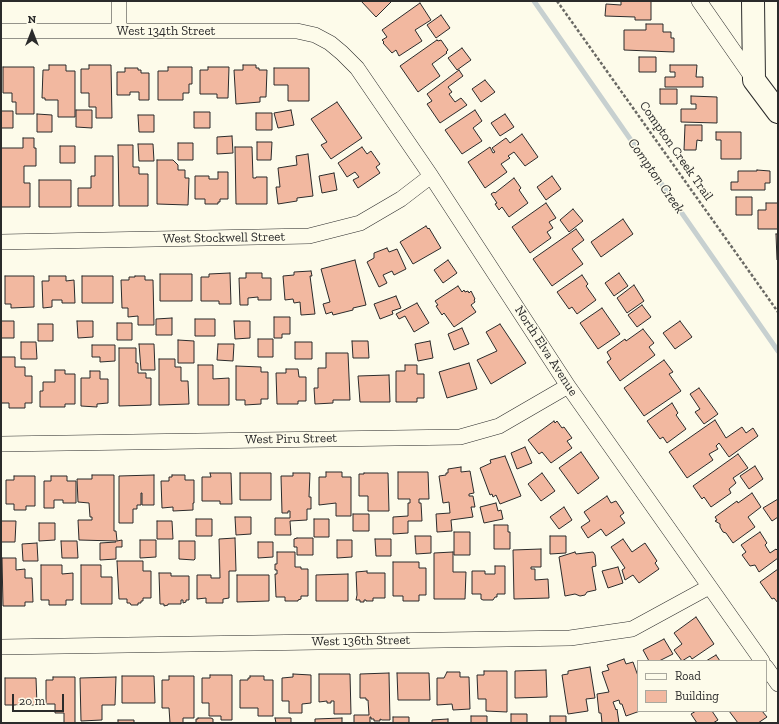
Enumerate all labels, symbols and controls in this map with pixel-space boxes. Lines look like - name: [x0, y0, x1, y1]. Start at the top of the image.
- north arrow: [12, 12, 52, 52]
- text: N: [28, 13, 36, 26]
- street label: West 134th Street: [117, 23, 215, 39]
- street label: Compton Creek Trail: [636, 98, 716, 204]
- water label: Compton Creek: [624, 135, 688, 217]
- street label: West Stockwell Street: [163, 229, 285, 247]
- street label: North Elva Avenue: [511, 303, 581, 399]
- street label: West Piru Street: [245, 430, 337, 448]
- street label: West 136th Street: [312, 632, 410, 650]
- legend: [637, 660, 767, 712]
- text: Road: [675, 669, 701, 683]
- scale bar: [14, 686, 66, 712]
- text: Building: [675, 689, 719, 703]
- text: 20 m: [19, 694, 45, 708]

